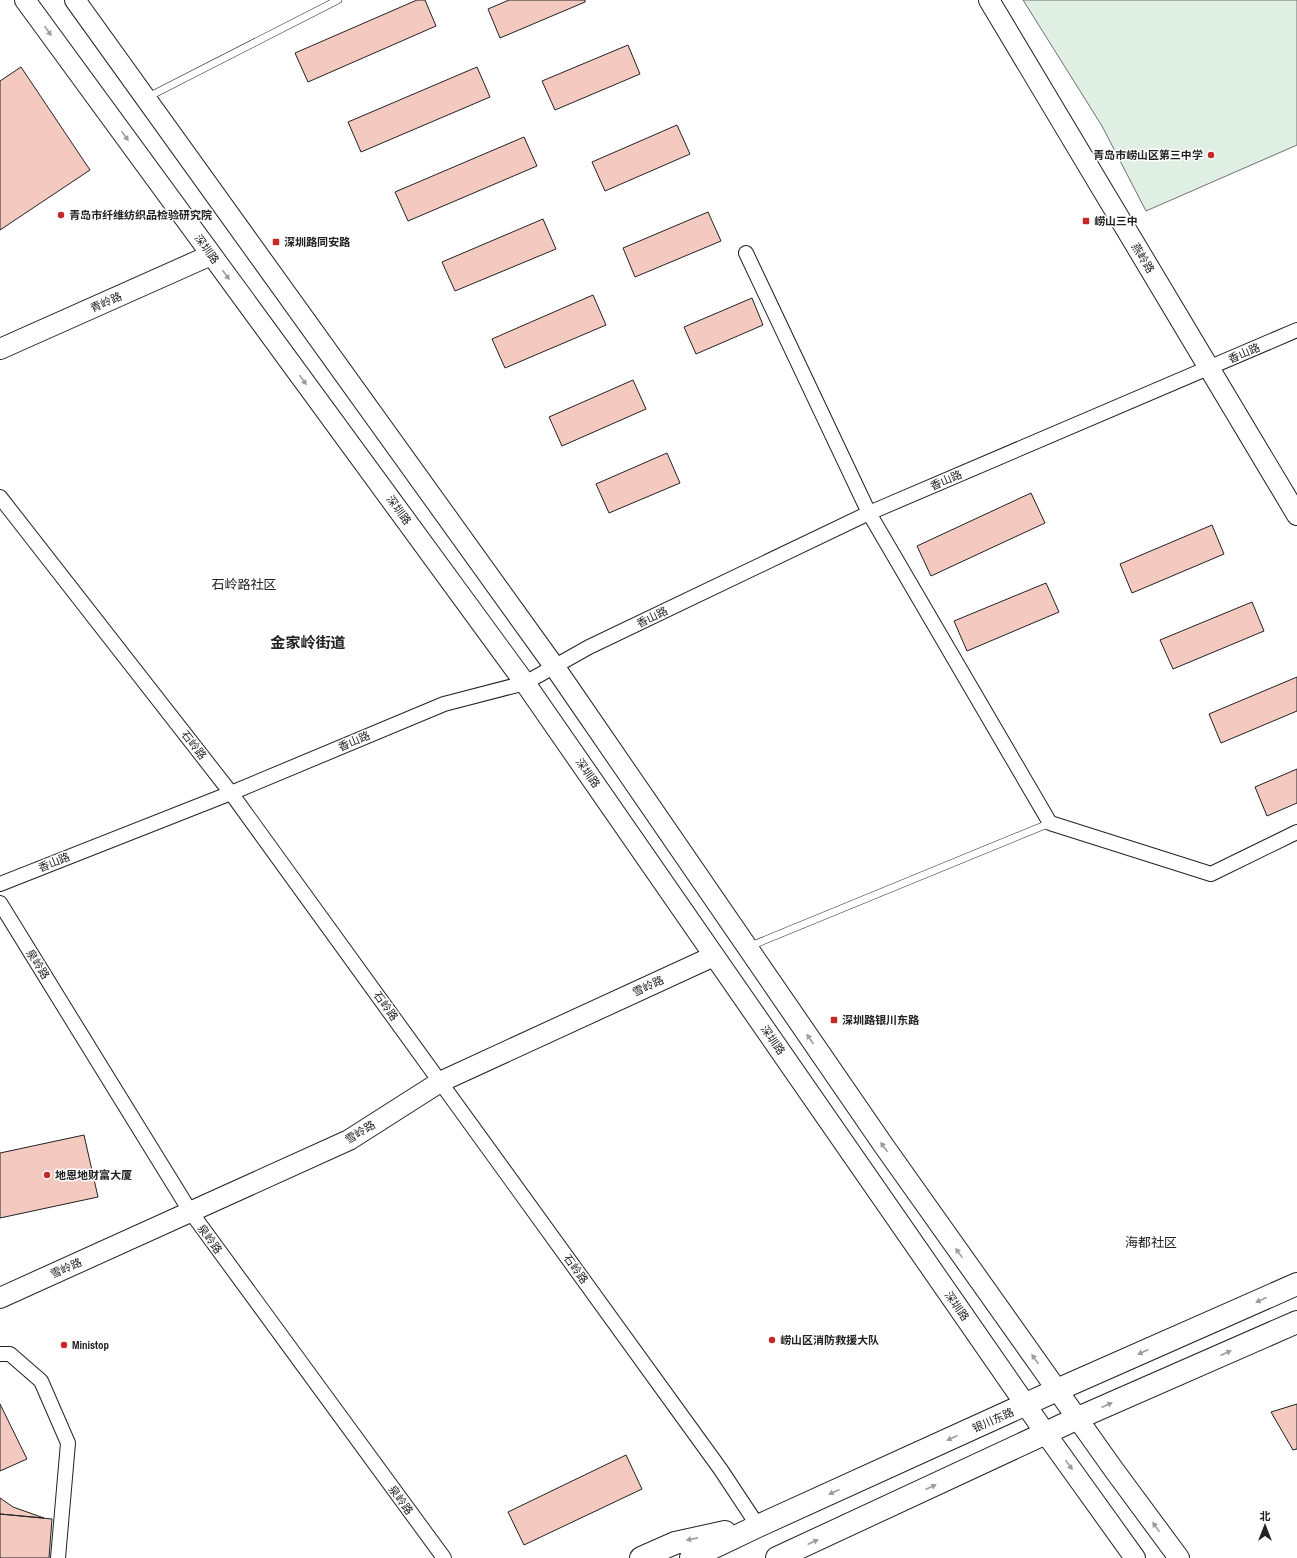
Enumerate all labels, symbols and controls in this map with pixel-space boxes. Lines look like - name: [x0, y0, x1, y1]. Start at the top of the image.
- one-way arrow: [44, 26, 52, 37]
- one-way arrow: [121, 131, 129, 142]
- place label: 青岛市崂山区第三中学: [1093, 148, 1203, 162]
- marker: 青岛市崂山区第三中学: [1206, 150, 1216, 160]
- place label: 青岛市纤维纺织品检验研究院: [69, 208, 212, 222]
- marker: 青岛市纤维纺织品检验研究院: [56, 210, 66, 220]
- place label: 崂山三中: [1094, 214, 1138, 228]
- marker: 崂山三中: [1081, 216, 1091, 226]
- street label: 深圳路: [192, 232, 222, 266]
- place label: 深圳路同安路: [284, 235, 351, 249]
- marker: 深圳路同安路: [271, 237, 281, 247]
- street label: 燕岭路: [1129, 240, 1157, 276]
- one-way arrow: [222, 270, 230, 280]
- street label: 青岭路: [88, 289, 124, 315]
- street label: 香山路: [1226, 340, 1262, 366]
- one-way arrow: [299, 375, 307, 385]
- street label: 香山路: [928, 467, 964, 493]
- street label: 深圳路: [384, 493, 414, 527]
- district label: 石岭路社区: [211, 576, 277, 593]
- street label: 香山路: [634, 603, 670, 631]
- district label: 金家岭街道: [270, 632, 346, 653]
- street label: 石岭路: [178, 728, 210, 762]
- street label: 香山路: [336, 728, 372, 754]
- street label: 深圳路: [573, 755, 603, 791]
- street label: 香山路: [36, 849, 72, 875]
- street label: 泉岭路: [23, 946, 53, 982]
- street label: 雪岭路: [630, 973, 666, 999]
- street label: 石岭路: [371, 989, 401, 1023]
- place label: 深圳路银川东路: [842, 1013, 920, 1027]
- marker: 深圳路银川东路: [829, 1015, 839, 1025]
- street label: 深圳路: [758, 1022, 788, 1058]
- one-way arrow: [807, 1034, 814, 1045]
- street label: 雪岭路: [342, 1118, 378, 1146]
- one-way arrow: [880, 1141, 888, 1152]
- place label: 地恩地财富大厦: [55, 1168, 132, 1182]
- marker: 地恩地财富大厦: [42, 1170, 52, 1180]
- street label: 泉岭路: [195, 1222, 225, 1256]
- district label: 海都社区: [1125, 1234, 1177, 1251]
- one-way arrow: [955, 1247, 963, 1258]
- street label: 石岭路: [561, 1252, 591, 1286]
- street label: 雪岭路: [48, 1255, 84, 1281]
- street label: 深圳路: [942, 1288, 972, 1324]
- one-way arrow: [1256, 1297, 1267, 1303]
- place label: 崂山区消防救援大队: [780, 1333, 879, 1347]
- marker: 崂山区消防救援大队: [767, 1335, 777, 1345]
- place label: Ministop: [72, 1338, 110, 1352]
- marker: Ministop: [59, 1340, 69, 1350]
- one-way arrow: [1136, 1350, 1148, 1356]
- one-way arrow: [1220, 1350, 1231, 1356]
- one-way arrow: [1030, 1353, 1039, 1364]
- one-way arrow: [1101, 1402, 1113, 1408]
- street label: 银川东路: [970, 1405, 1016, 1435]
- one-way arrow: [946, 1435, 958, 1441]
- one-way arrow: [1065, 1460, 1073, 1471]
- street label: 泉岭路: [386, 1483, 416, 1517]
- one-way arrow: [925, 1484, 936, 1490]
- one-way arrow: [828, 1489, 839, 1495]
- north arrow: [1245, 1506, 1285, 1546]
- text: 北: [1260, 1509, 1271, 1523]
- one-way arrow: [1152, 1521, 1160, 1532]
- one-way arrow: [686, 1536, 698, 1542]
- one-way arrow: [807, 1539, 818, 1545]

